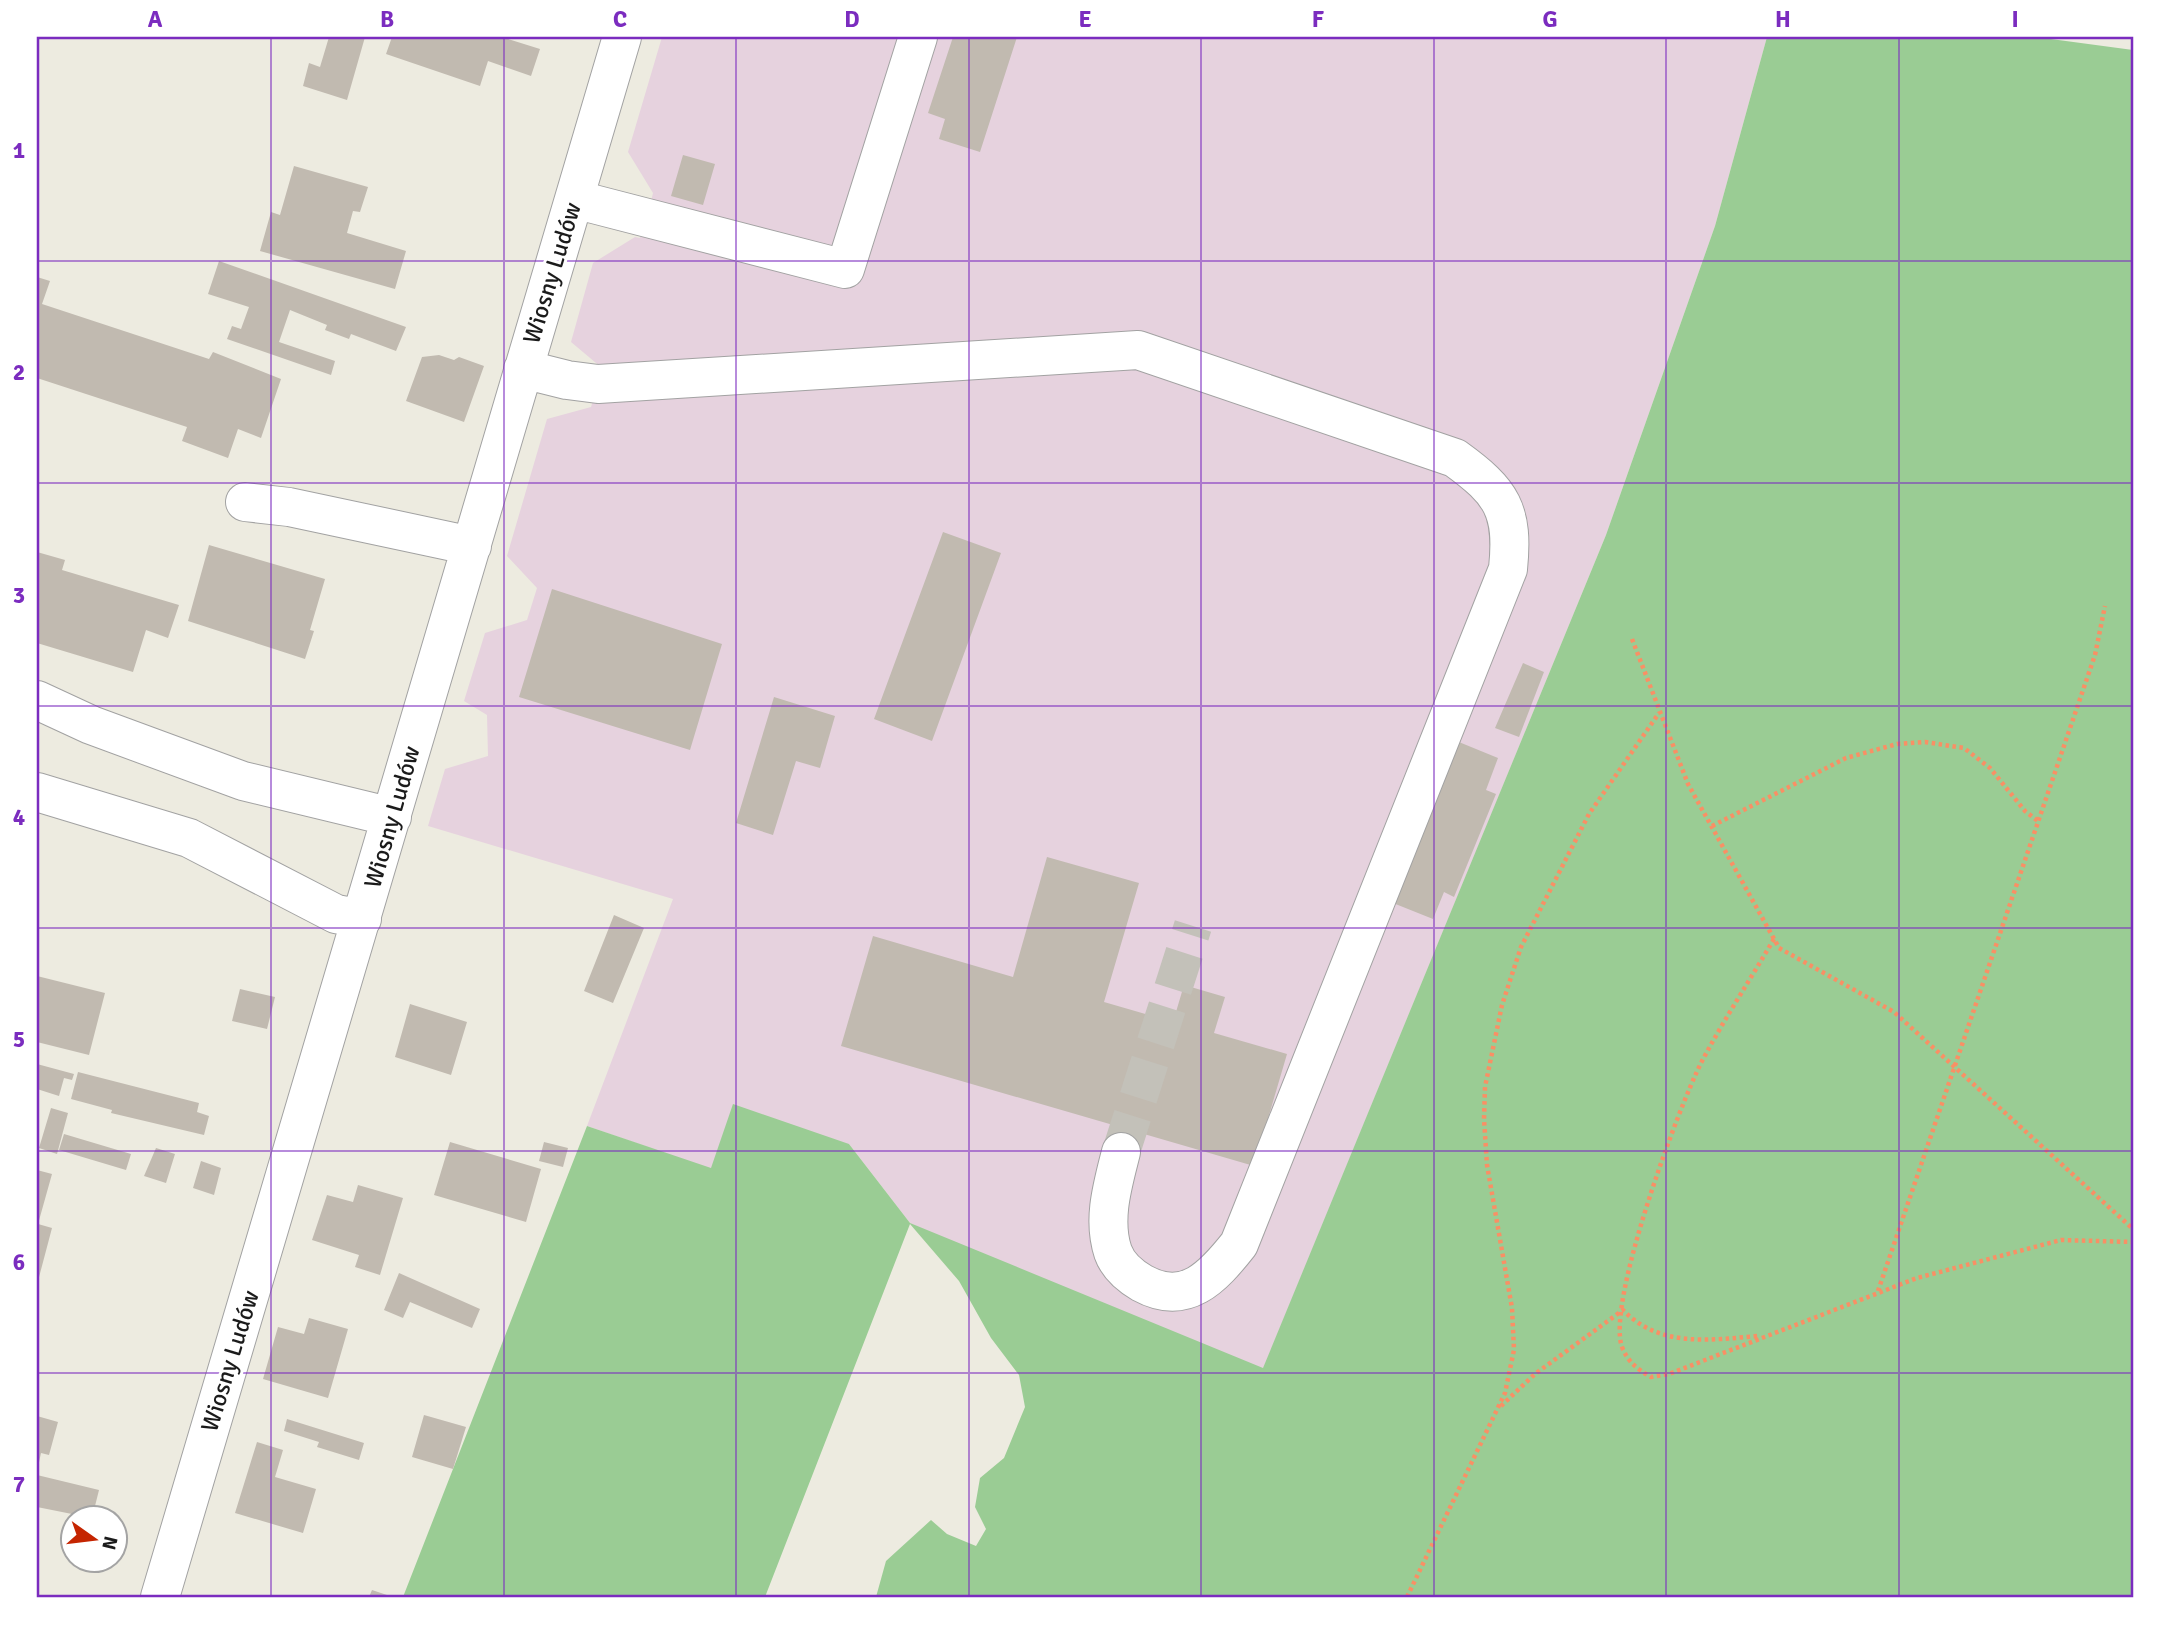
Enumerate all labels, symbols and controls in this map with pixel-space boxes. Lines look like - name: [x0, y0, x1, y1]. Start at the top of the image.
- text: A: [148, 5, 163, 34]
- text: B: [380, 5, 394, 34]
- text: C: [613, 5, 627, 34]
- text: D: [844, 5, 860, 34]
- text: E: [1078, 5, 1092, 34]
- text: F: [1312, 5, 1324, 34]
- text: G: [1542, 5, 1558, 34]
- text: H: [1775, 5, 1791, 34]
- text: I: [2011, 5, 2019, 34]
- text: 1: [13, 136, 25, 165]
- street label: Wiosny Ludów: [516, 199, 588, 347]
- text: 2: [13, 358, 25, 387]
- text: 3: [13, 581, 25, 610]
- street label: Wiosny Ludów: [357, 742, 427, 892]
- text: 4: [13, 803, 25, 832]
- text: 5: [13, 1025, 25, 1054]
- text: 6: [13, 1248, 25, 1277]
- street label: Wiosny Ludów: [194, 1287, 266, 1435]
- text: 7: [13, 1470, 25, 1499]
- north arrow: [60, 1504, 130, 1574]
- text: N: [96, 1534, 123, 1552]

